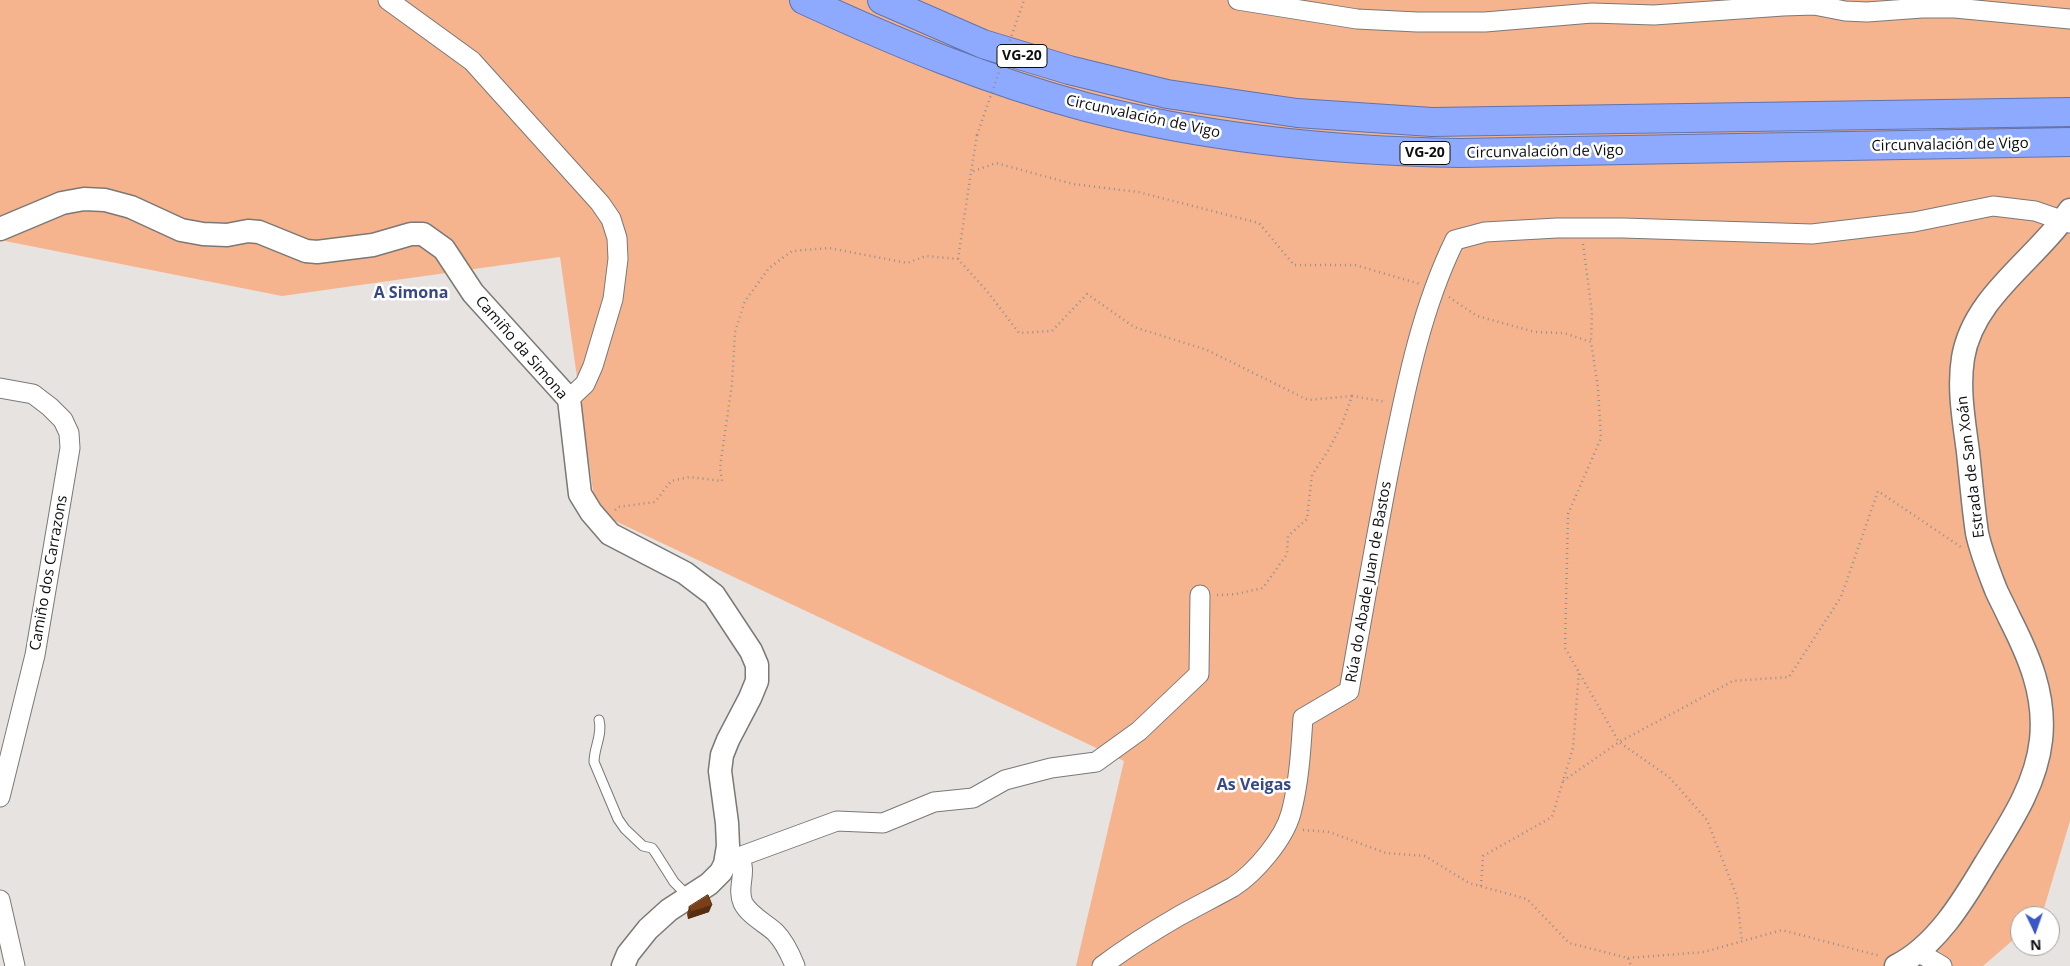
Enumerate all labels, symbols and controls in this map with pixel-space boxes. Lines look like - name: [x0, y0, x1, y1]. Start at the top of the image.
- road number: VG-20: [997, 44, 1047, 68]
- street label: Circunvalación de Vigo: [1064, 92, 1222, 142]
- street label: Circunvalación de Vigo: [1871, 135, 2029, 155]
- road number: VG-20: [1400, 142, 1450, 164]
- street label: Circunvalación de Vigo: [1466, 142, 1624, 162]
- district label: A Simona: [374, 283, 448, 303]
- street label: Camiño da Simona: [471, 292, 571, 404]
- street label: Estrada de San Xoán: [1953, 395, 1989, 539]
- street label: Rúa do Abade Juan de Bastos: [1342, 480, 1396, 684]
- street label: Camiño dos Carrazons: [26, 494, 72, 652]
- district label: As Veigas: [1217, 775, 1291, 795]
- north arrow: [2010, 906, 2060, 956]
- text: N: [2030, 936, 2042, 955]

